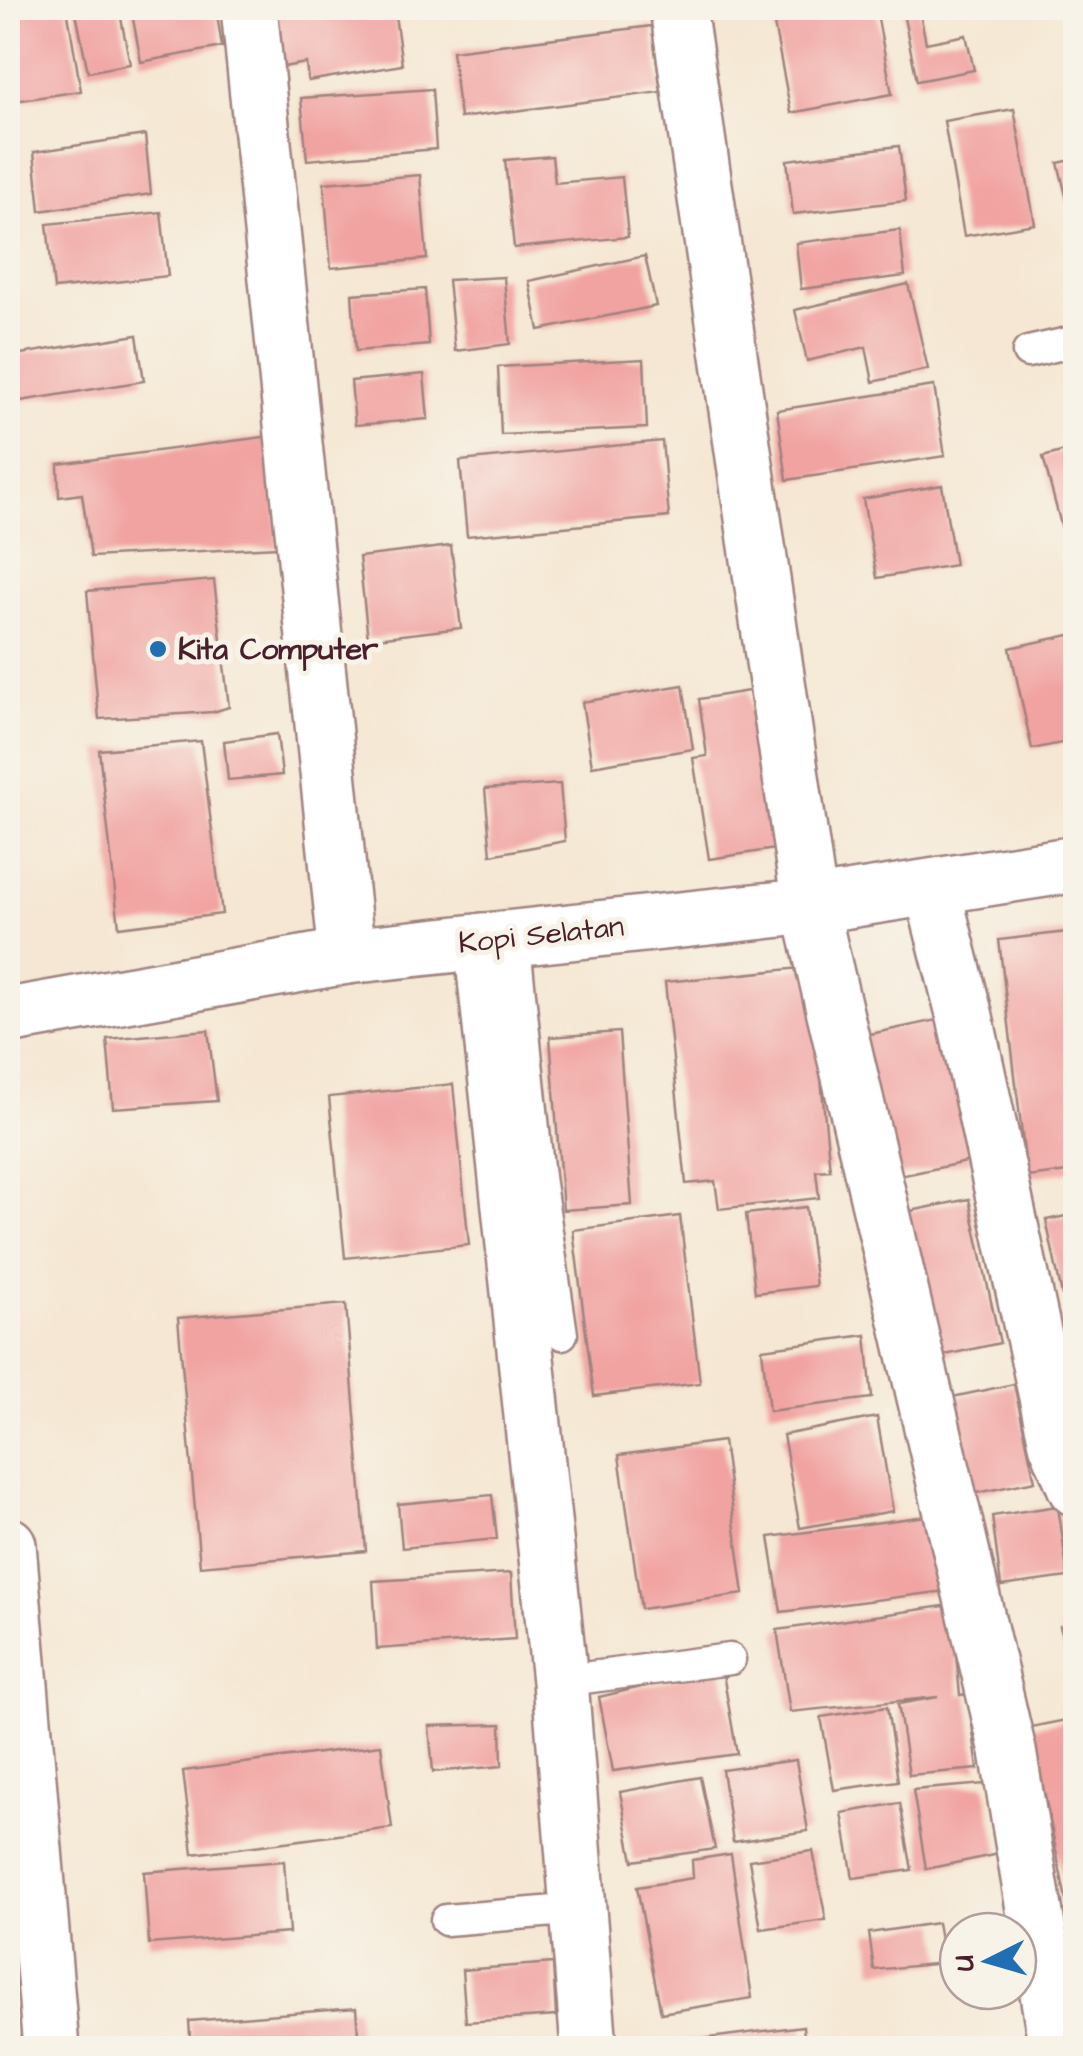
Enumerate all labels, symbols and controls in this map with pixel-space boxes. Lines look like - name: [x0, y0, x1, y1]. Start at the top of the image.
- place label: Kita Computer: [178, 629, 379, 672]
- marker: Kita Computer: [147, 638, 169, 660]
- street label: Kopi Selatan: [456, 905, 626, 965]
- north arrow: [938, 1911, 1038, 2011]
- text: U: [944, 1953, 985, 1973]

